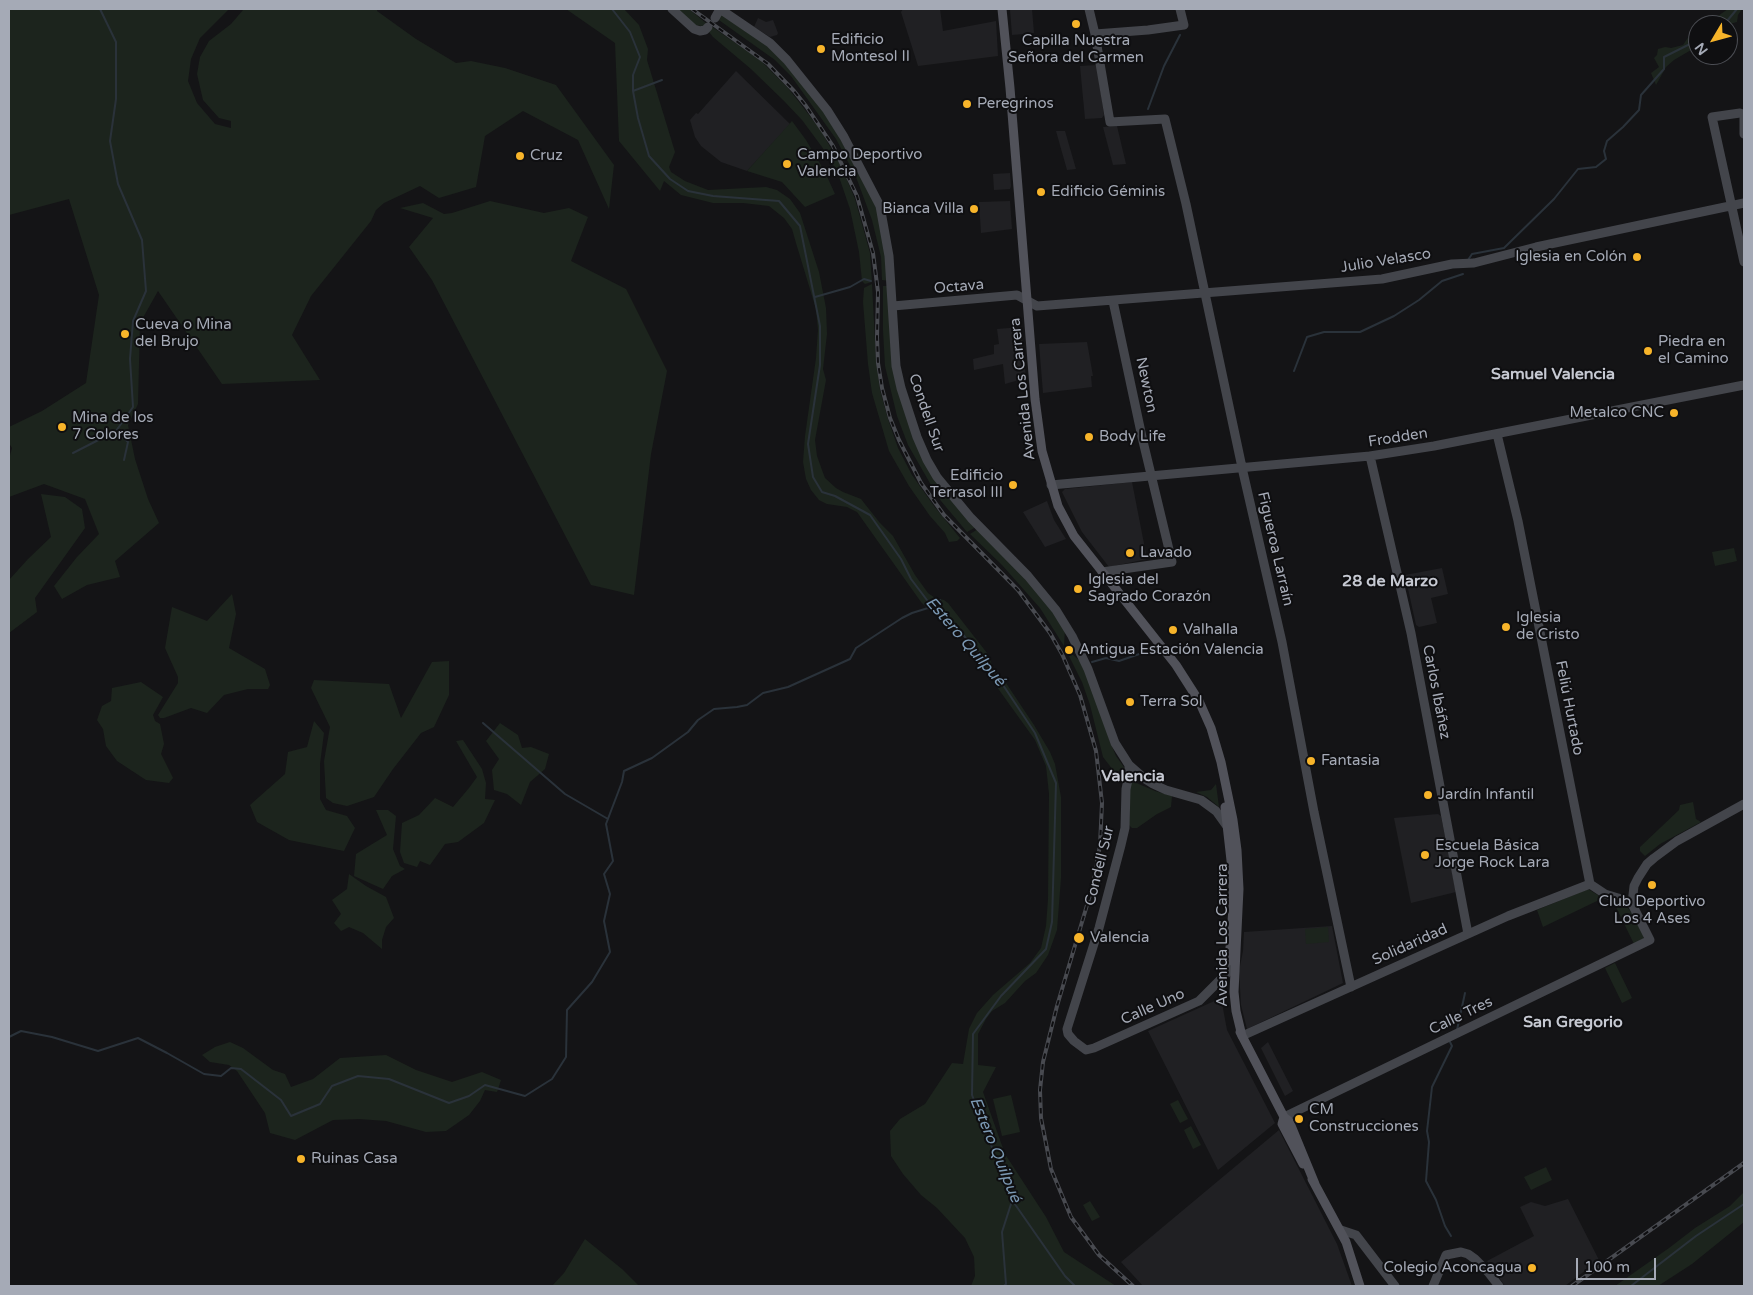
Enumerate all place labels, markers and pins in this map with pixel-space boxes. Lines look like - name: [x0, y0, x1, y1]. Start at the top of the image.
- marker: Capilla Nuestra Señora del Carmen: [1070, 18, 1082, 30]
- place label: Edificio Montesol II: [831, 31, 910, 66]
- place label: Capilla Nuestra Señora del Carmen: [1008, 32, 1144, 67]
- marker: Edificio Montesol II: [815, 43, 827, 55]
- place label: Peregrinos: [977, 95, 1054, 113]
- marker: Peregrinos: [961, 98, 973, 110]
- place label: Campo Deportivo Valencia: [797, 146, 922, 181]
- place label: Cruz: [530, 147, 563, 165]
- marker: Cruz: [514, 150, 526, 162]
- marker: Campo Deportivo Valencia: [781, 158, 793, 170]
- place label: Edificio Géminis: [1051, 183, 1165, 201]
- marker: Edificio Géminis: [1035, 186, 1047, 198]
- place label: Bianca Villa: [882, 200, 964, 218]
- marker: Bianca Villa: [968, 203, 980, 215]
- place label: Iglesia en Colón: [1515, 248, 1627, 266]
- marker: Iglesia en Colón: [1631, 251, 1643, 263]
- place label: Cueva o Mina del Brujo: [135, 316, 232, 351]
- marker: Cueva o Mina del Brujo: [119, 328, 131, 340]
- place label: Piedra en el Camino: [1658, 333, 1729, 368]
- marker: Piedra en el Camino: [1642, 345, 1654, 357]
- place label: Metalco CNC: [1569, 404, 1664, 422]
- marker: Metalco CNC: [1668, 407, 1680, 419]
- place label: Mina de los 7 Colores: [72, 409, 153, 444]
- marker: Mina de los 7 Colores: [56, 421, 68, 433]
- place label: Body Life: [1099, 428, 1166, 446]
- marker: Body Life: [1083, 431, 1095, 443]
- place label: Edificio Terrasol III: [930, 467, 1003, 502]
- marker: Edificio Terrasol III: [1007, 479, 1019, 491]
- place label: Lavado: [1140, 544, 1192, 562]
- marker: Lavado: [1124, 547, 1136, 559]
- place label: Iglesia del Sagrado Corazón: [1088, 571, 1211, 606]
- marker: Iglesia del Sagrado Corazón: [1072, 583, 1084, 595]
- place label: Iglesia de Cristo: [1516, 609, 1580, 644]
- place label: Valhalla: [1183, 621, 1238, 639]
- marker: Iglesia de Cristo: [1500, 621, 1512, 633]
- marker: Valhalla: [1167, 624, 1179, 636]
- place label: Antigua Estación Valencia: [1079, 641, 1264, 659]
- marker: Antigua Estación Valencia: [1063, 644, 1075, 656]
- place label: Terra Sol: [1140, 693, 1203, 711]
- marker: Terra Sol: [1124, 696, 1136, 708]
- place label: Fantasia: [1321, 752, 1380, 770]
- marker: Fantasia: [1305, 755, 1317, 767]
- place label: Jardín Infantil: [1438, 786, 1534, 804]
- marker: Jardín Infantil: [1422, 789, 1434, 801]
- place label: Escuela Básica Jorge Rock Lara: [1435, 837, 1550, 872]
- marker: Escuela Básica Jorge Rock Lara: [1419, 849, 1431, 861]
- marker: Club Deportivo Los 4 Ases: [1646, 879, 1658, 891]
- place label: Club Deportivo Los 4 Ases: [1599, 893, 1705, 928]
- place label: Valencia: [1090, 929, 1150, 947]
- marker: Valencia: [1072, 931, 1086, 945]
- place label: CM Construcciones: [1309, 1101, 1419, 1136]
- marker: CM Construcciones: [1293, 1113, 1305, 1125]
- place label: Ruinas Casa: [311, 1150, 398, 1168]
- marker: Ruinas Casa: [295, 1153, 307, 1165]
- place label: Colegio Aconcagua: [1384, 1259, 1522, 1277]
- marker: Colegio Aconcagua: [1526, 1262, 1538, 1274]

